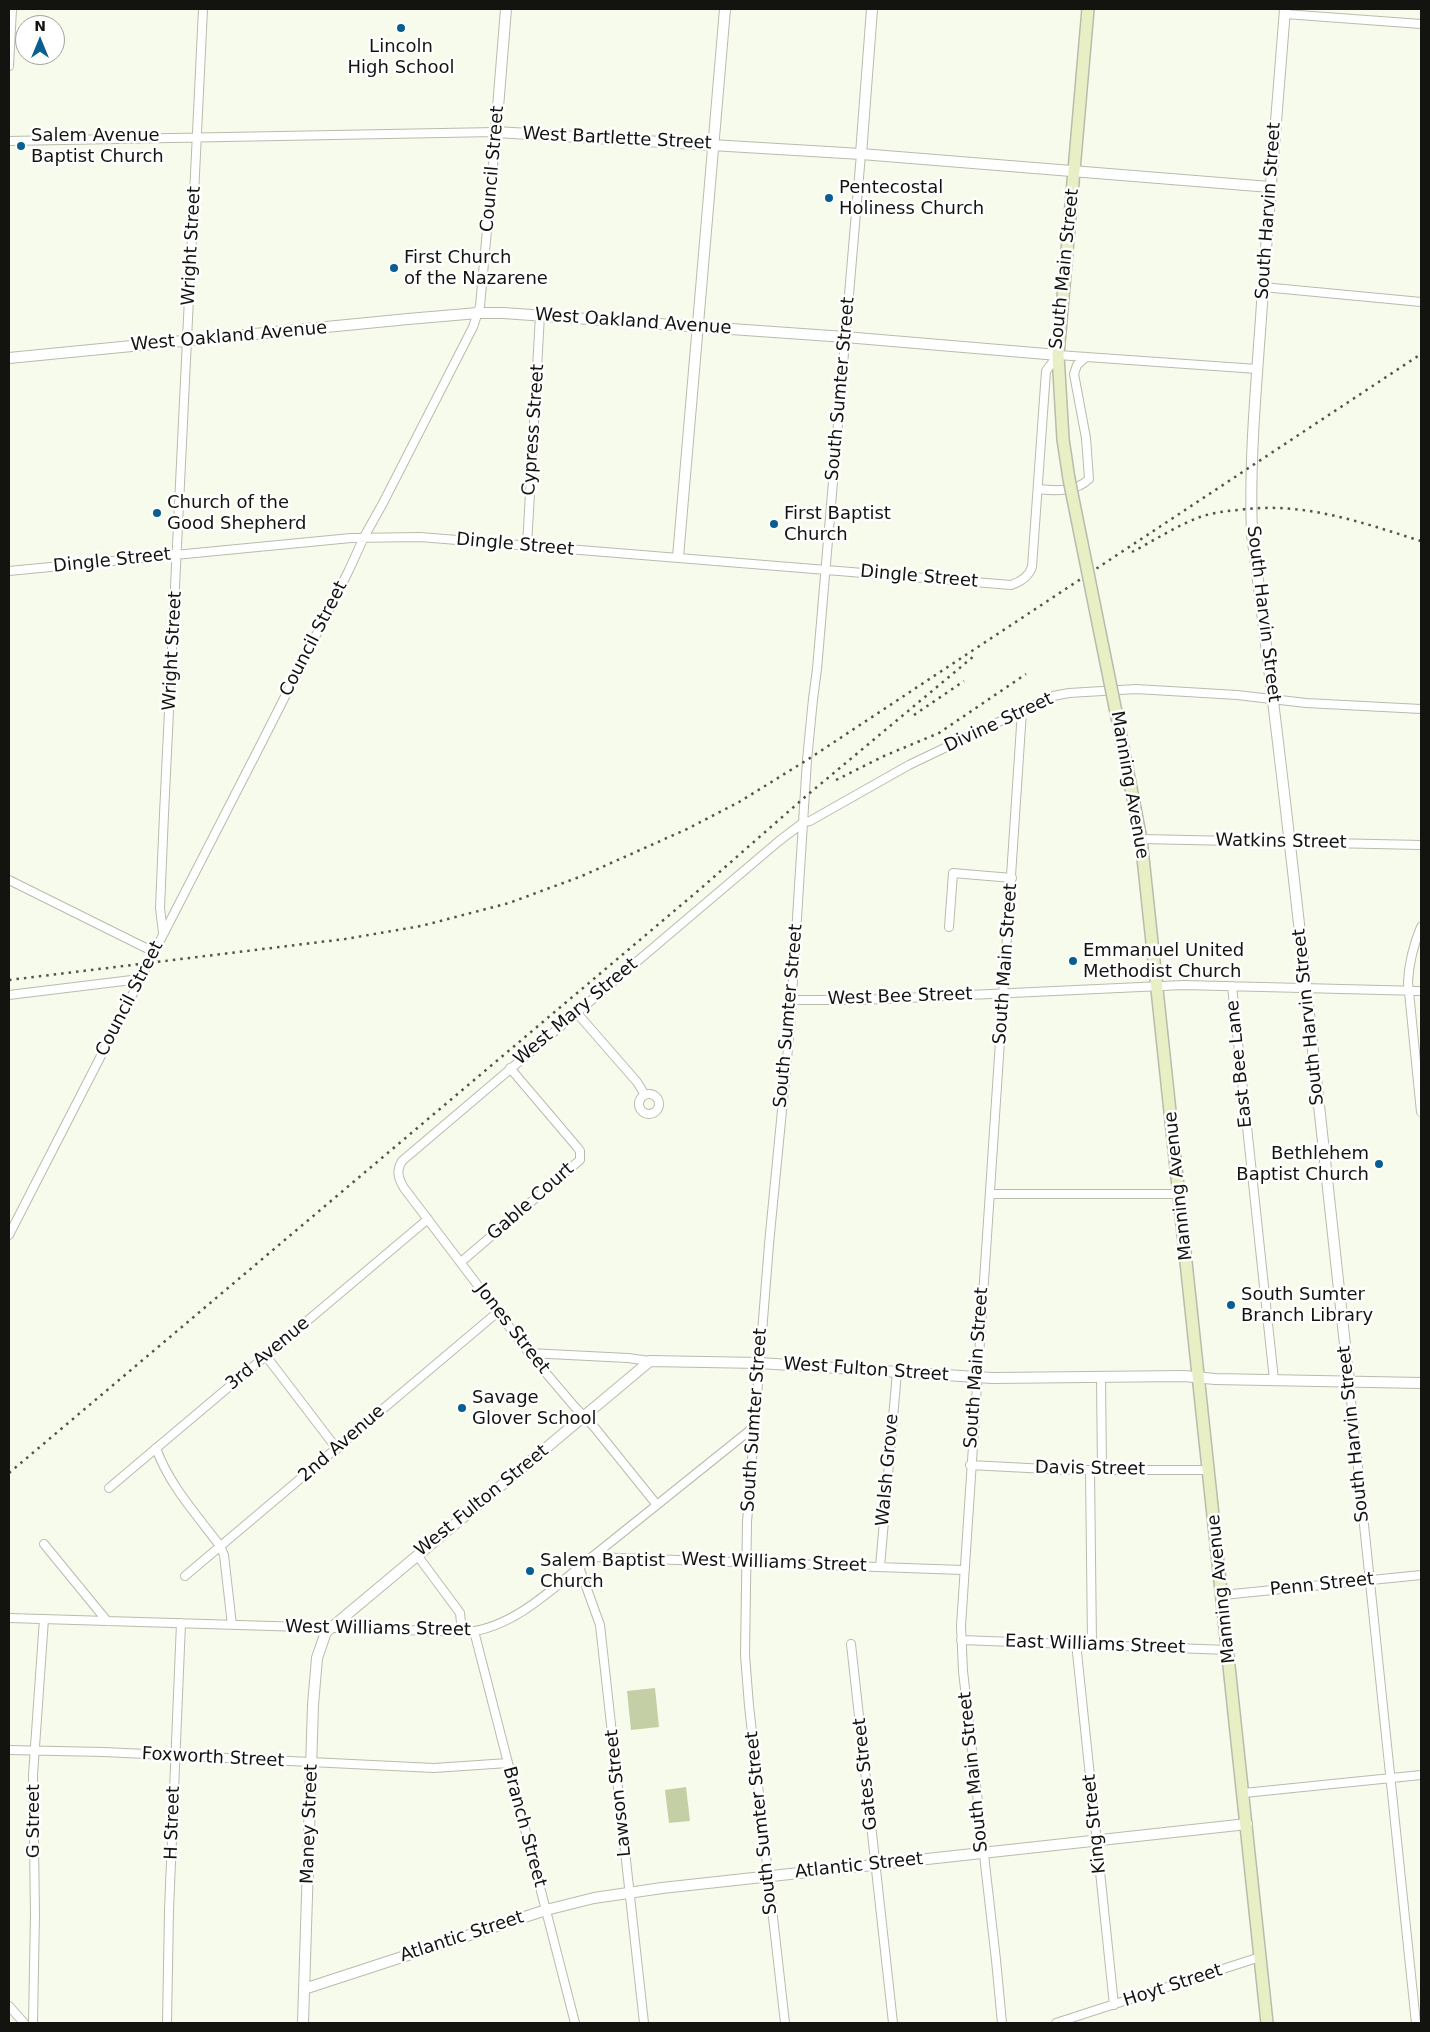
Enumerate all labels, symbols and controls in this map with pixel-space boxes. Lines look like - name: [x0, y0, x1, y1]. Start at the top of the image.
- north arrow: [15, 15, 65, 65]
- text: N: [34, 18, 46, 34]
- marker: Lincoln High School: [395, 22, 407, 34]
- place label: Lincoln High School: [348, 36, 454, 78]
- street label: Council Street: [477, 105, 509, 233]
- street label: South Harvin Street: [1252, 122, 1286, 300]
- street label: West Bartlette Street: [522, 123, 712, 155]
- place label: Salem Avenue Baptist Church: [31, 125, 164, 168]
- marker: Salem Avenue Baptist Church: [15, 140, 27, 152]
- place label: Pentecostal Holiness Church: [839, 177, 984, 220]
- street label: Wright Street: [178, 186, 206, 306]
- street label: South Main Street: [1046, 188, 1084, 350]
- marker: Pentecostal Holiness Church: [823, 192, 835, 204]
- place label: First Church of the Nazarene: [404, 247, 548, 290]
- marker: First Church of the Nazarene: [388, 262, 400, 274]
- street label: South Sumter Street: [822, 296, 860, 482]
- street label: West Oakland Avenue: [534, 304, 732, 340]
- street label: West Oakland Avenue: [130, 318, 328, 356]
- street label: Cypress Street: [519, 363, 549, 497]
- place label: Church of the Good Shepherd: [167, 492, 306, 534]
- place label: First Baptist Church: [784, 503, 891, 546]
- marker: Church of the Good Shepherd: [151, 507, 163, 519]
- marker: First Baptist Church: [768, 518, 780, 530]
- street label: South Harvin Street: [1241, 525, 1285, 703]
- street label: Dingle Street: [455, 529, 575, 561]
- street label: Dingle Street: [52, 544, 172, 578]
- street label: Dingle Street: [859, 561, 979, 593]
- street label: Council Street: [276, 578, 352, 700]
- street label: Wright Street: [159, 591, 187, 711]
- street label: Divine Street: [941, 688, 1057, 758]
- street label: Manning Avenue: [1105, 709, 1153, 861]
- street label: Watkins Street: [1215, 830, 1347, 854]
- street label: South Main Street: [990, 883, 1022, 1045]
- street label: South Sumter Street: [770, 923, 808, 1109]
- street label: South Harvin Street: [1289, 928, 1329, 1106]
- street label: Council Street: [92, 938, 168, 1060]
- place label: Emmanuel United Methodist Church: [1083, 940, 1244, 982]
- street label: West Mary Street: [510, 954, 642, 1070]
- marker: Emmanuel United Methodist Church: [1067, 955, 1079, 967]
- street label: West Bee Street: [827, 984, 973, 1010]
- street label: East Bee Lane: [1223, 999, 1257, 1129]
- street label: Manning Avenue: [1160, 1110, 1198, 1262]
- place label: Bethlehem Baptist Church: [1236, 1143, 1369, 1186]
- marker: Bethlehem Baptist Church: [1373, 1158, 1385, 1170]
- street label: Gable Court: [483, 1159, 579, 1245]
- street label: Jones Street: [470, 1280, 554, 1378]
- place label: South Sumter Branch Library: [1241, 1284, 1373, 1326]
- street label: South Main Street: [961, 1287, 993, 1449]
- marker: South Sumter Branch Library: [1225, 1299, 1237, 1311]
- street label: 3rd Avenue: [222, 1313, 314, 1395]
- street label: South Sumter Street: [738, 1327, 772, 1513]
- street label: South Harvin Street: [1334, 1345, 1374, 1523]
- street label: West Fulton Street: [783, 1353, 949, 1387]
- place label: Savage Glover School: [472, 1387, 597, 1430]
- street label: 2nd Avenue: [295, 1401, 389, 1487]
- marker: Savage Glover School: [456, 1402, 468, 1414]
- street label: Walsh Grove: [872, 1413, 904, 1527]
- street label: West Fulton Street: [411, 1440, 553, 1562]
- street label: Davis Street: [1035, 1457, 1145, 1481]
- street label: Manning Avenue: [1203, 1513, 1241, 1665]
- street label: West Williams Street: [681, 1549, 867, 1577]
- place label: Salem Baptist Church: [540, 1550, 665, 1592]
- marker: Salem Baptist Church: [524, 1565, 536, 1577]
- street label: Penn Street: [1269, 1569, 1375, 1601]
- street label: West Williams Street: [285, 1617, 471, 1641]
- street label: East Williams Street: [1005, 1631, 1185, 1659]
- street label: South Main Street: [955, 1691, 993, 1853]
- street label: Gates Street: [849, 1717, 883, 1831]
- street label: Lawson Street: [602, 1728, 636, 1858]
- street label: South Sumter Street: [742, 1730, 782, 1916]
- street label: Foxworth Street: [141, 1743, 285, 1773]
- street label: Maney Street: [297, 1764, 323, 1884]
- street label: Branch Street: [498, 1764, 550, 1890]
- street label: King Street: [1079, 1773, 1111, 1875]
- street label: G Street: [23, 1784, 45, 1858]
- street label: H Street: [161, 1786, 185, 1860]
- street label: Atlantic Street: [794, 1849, 924, 1883]
- street label: Atlantic Street: [397, 1907, 527, 1967]
- street label: Hoyt Street: [1121, 1960, 1225, 2012]

